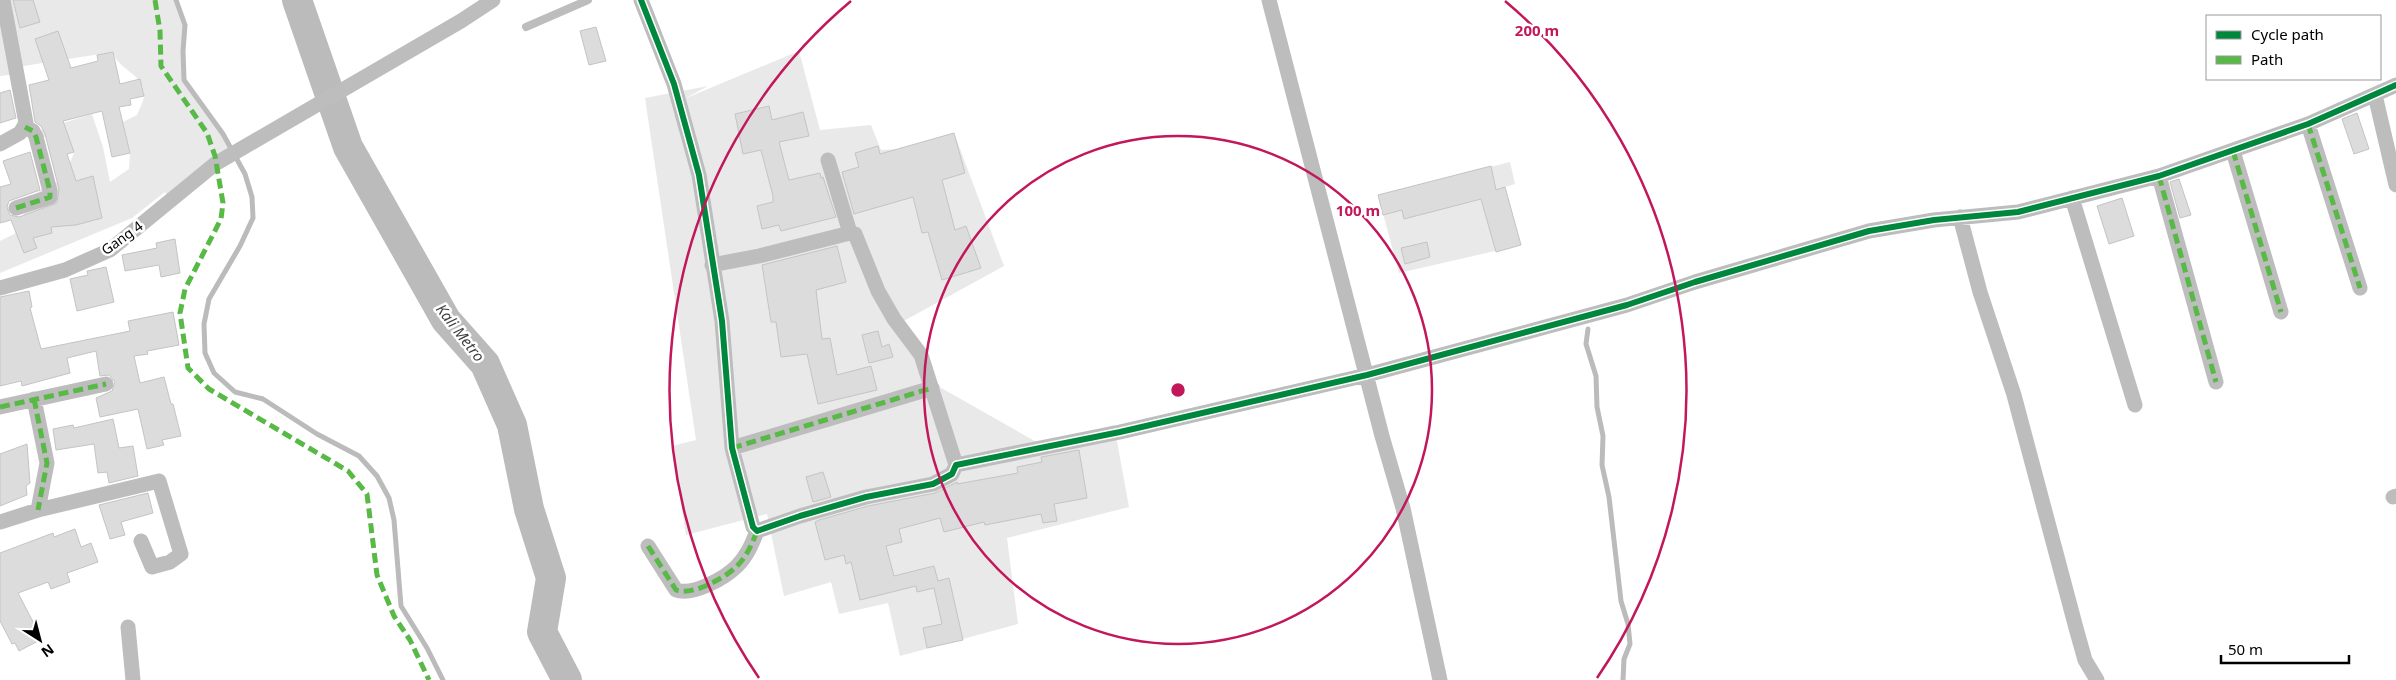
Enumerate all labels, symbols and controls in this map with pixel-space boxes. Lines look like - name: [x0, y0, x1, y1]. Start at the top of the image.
- legend: [2206, 15, 2381, 80]
- text: 200 m: [1515, 20, 1559, 40]
- text: Cycle path: [2251, 24, 2324, 44]
- text: Path: [2251, 49, 2283, 69]
- text: 100 m: [1336, 200, 1380, 220]
- street label: Gang 4: [97, 216, 146, 259]
- water label: Kali Metro: [432, 300, 490, 365]
- centre of rings: [1169, 381, 1187, 399]
- north arrow: [15, 615, 65, 665]
- scale bar: [2221, 632, 2348, 664]
- text: 50 m: [2228, 639, 2263, 659]
- text: N: [38, 640, 58, 662]

